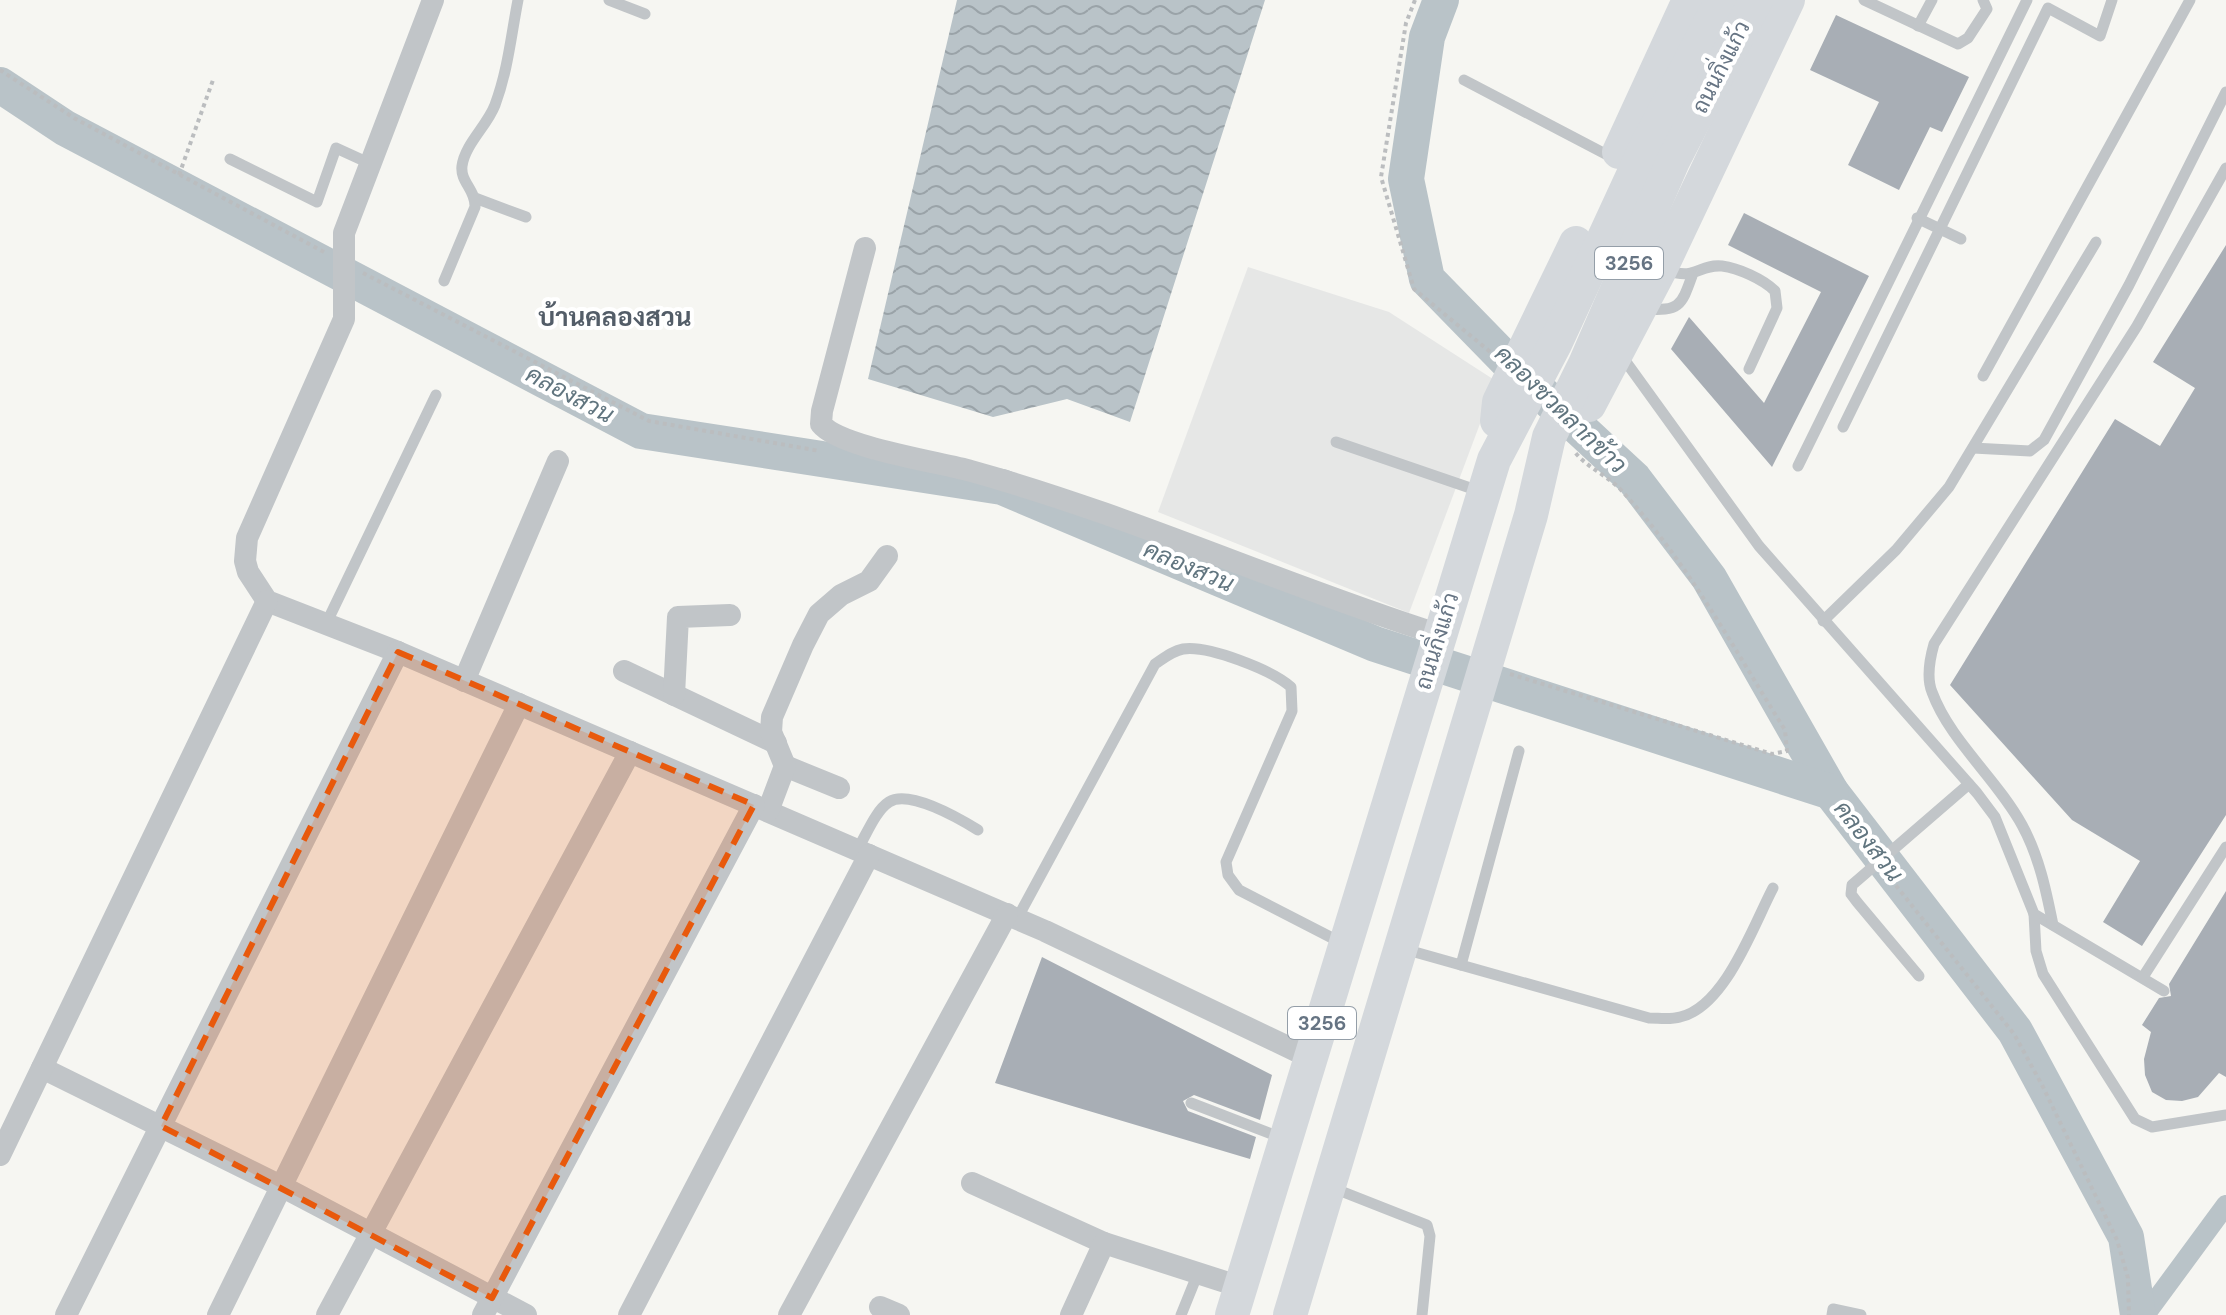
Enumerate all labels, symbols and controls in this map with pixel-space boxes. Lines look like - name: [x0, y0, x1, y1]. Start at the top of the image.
- street label: ถนนกิ่งแก้ว: [1682, 14, 1757, 118]
- road number: 3256: [1595, 247, 1663, 279]
- district label: บ้านคลองสวน: [538, 300, 692, 334]
- water label: คลองชวดลากข้าว: [1488, 338, 1634, 480]
- water label: คลองสวน: [521, 358, 619, 430]
- water label: คลองสวน: [1139, 533, 1239, 599]
- street label: ถนนกิ่งแก้ว: [1405, 588, 1466, 693]
- water label: คลองสวน: [1828, 794, 1910, 888]
- road number: 3256: [1288, 1007, 1356, 1039]

